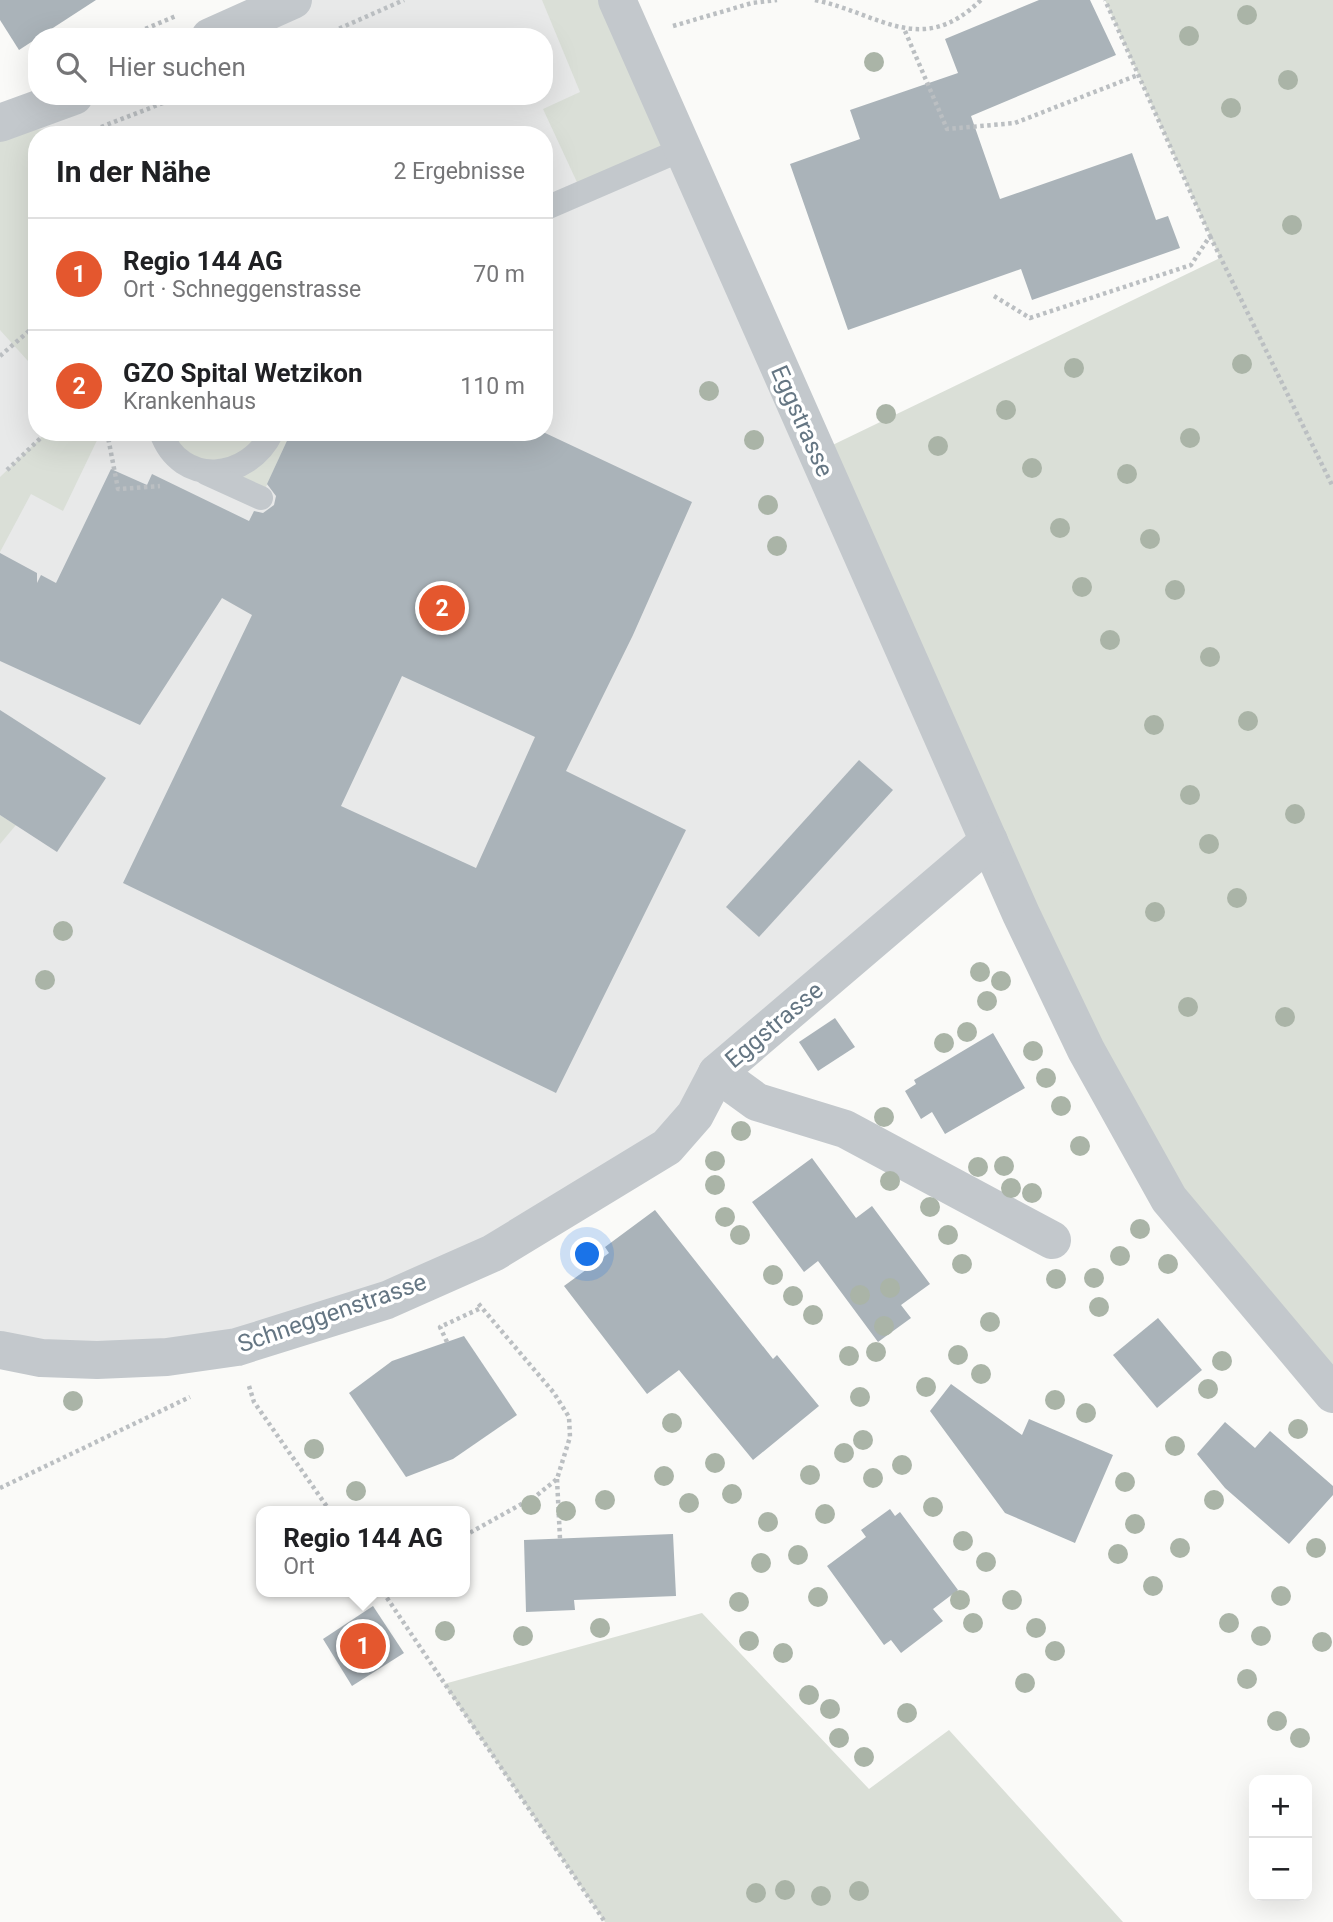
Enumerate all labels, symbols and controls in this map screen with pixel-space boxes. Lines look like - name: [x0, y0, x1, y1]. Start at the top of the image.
- search box: [28, 28, 553, 105]
- icon: search: [52, 48, 90, 86]
- text: Hier suchen: [108, 52, 246, 82]
- text: In der Nähe: [56, 154, 211, 189]
- text: 2 Ergebnisse: [393, 158, 525, 185]
- text: Regio 144 AG: [123, 246, 283, 276]
- text: 1: [72, 261, 86, 288]
- text: 70 m: [473, 261, 525, 288]
- text: Ort · Schneggenstrasse: [123, 276, 361, 303]
- text: GZO Spital Wetzikon: [123, 358, 363, 388]
- street label: Eggstrasse: [765, 361, 839, 481]
- text: 2: [72, 373, 86, 400]
- text: 110 m: [460, 373, 525, 400]
- text: Krankenhaus: [123, 388, 256, 415]
- pin: 2: [419, 582, 465, 634]
- street label: Eggstrasse: [719, 976, 829, 1074]
- your location: [570, 1237, 604, 1271]
- street label: Schneggenstrasse: [234, 1268, 430, 1358]
- popup: [256, 1506, 470, 1597]
- text: Regio 144 AG: [283, 1523, 443, 1553]
- text: Ort: [283, 1553, 315, 1580]
- pin: 1: [340, 1620, 386, 1672]
- map controls: [1249, 1775, 1312, 1901]
- button: +: [1249, 1775, 1312, 1838]
- button: −: [1249, 1838, 1312, 1901]

